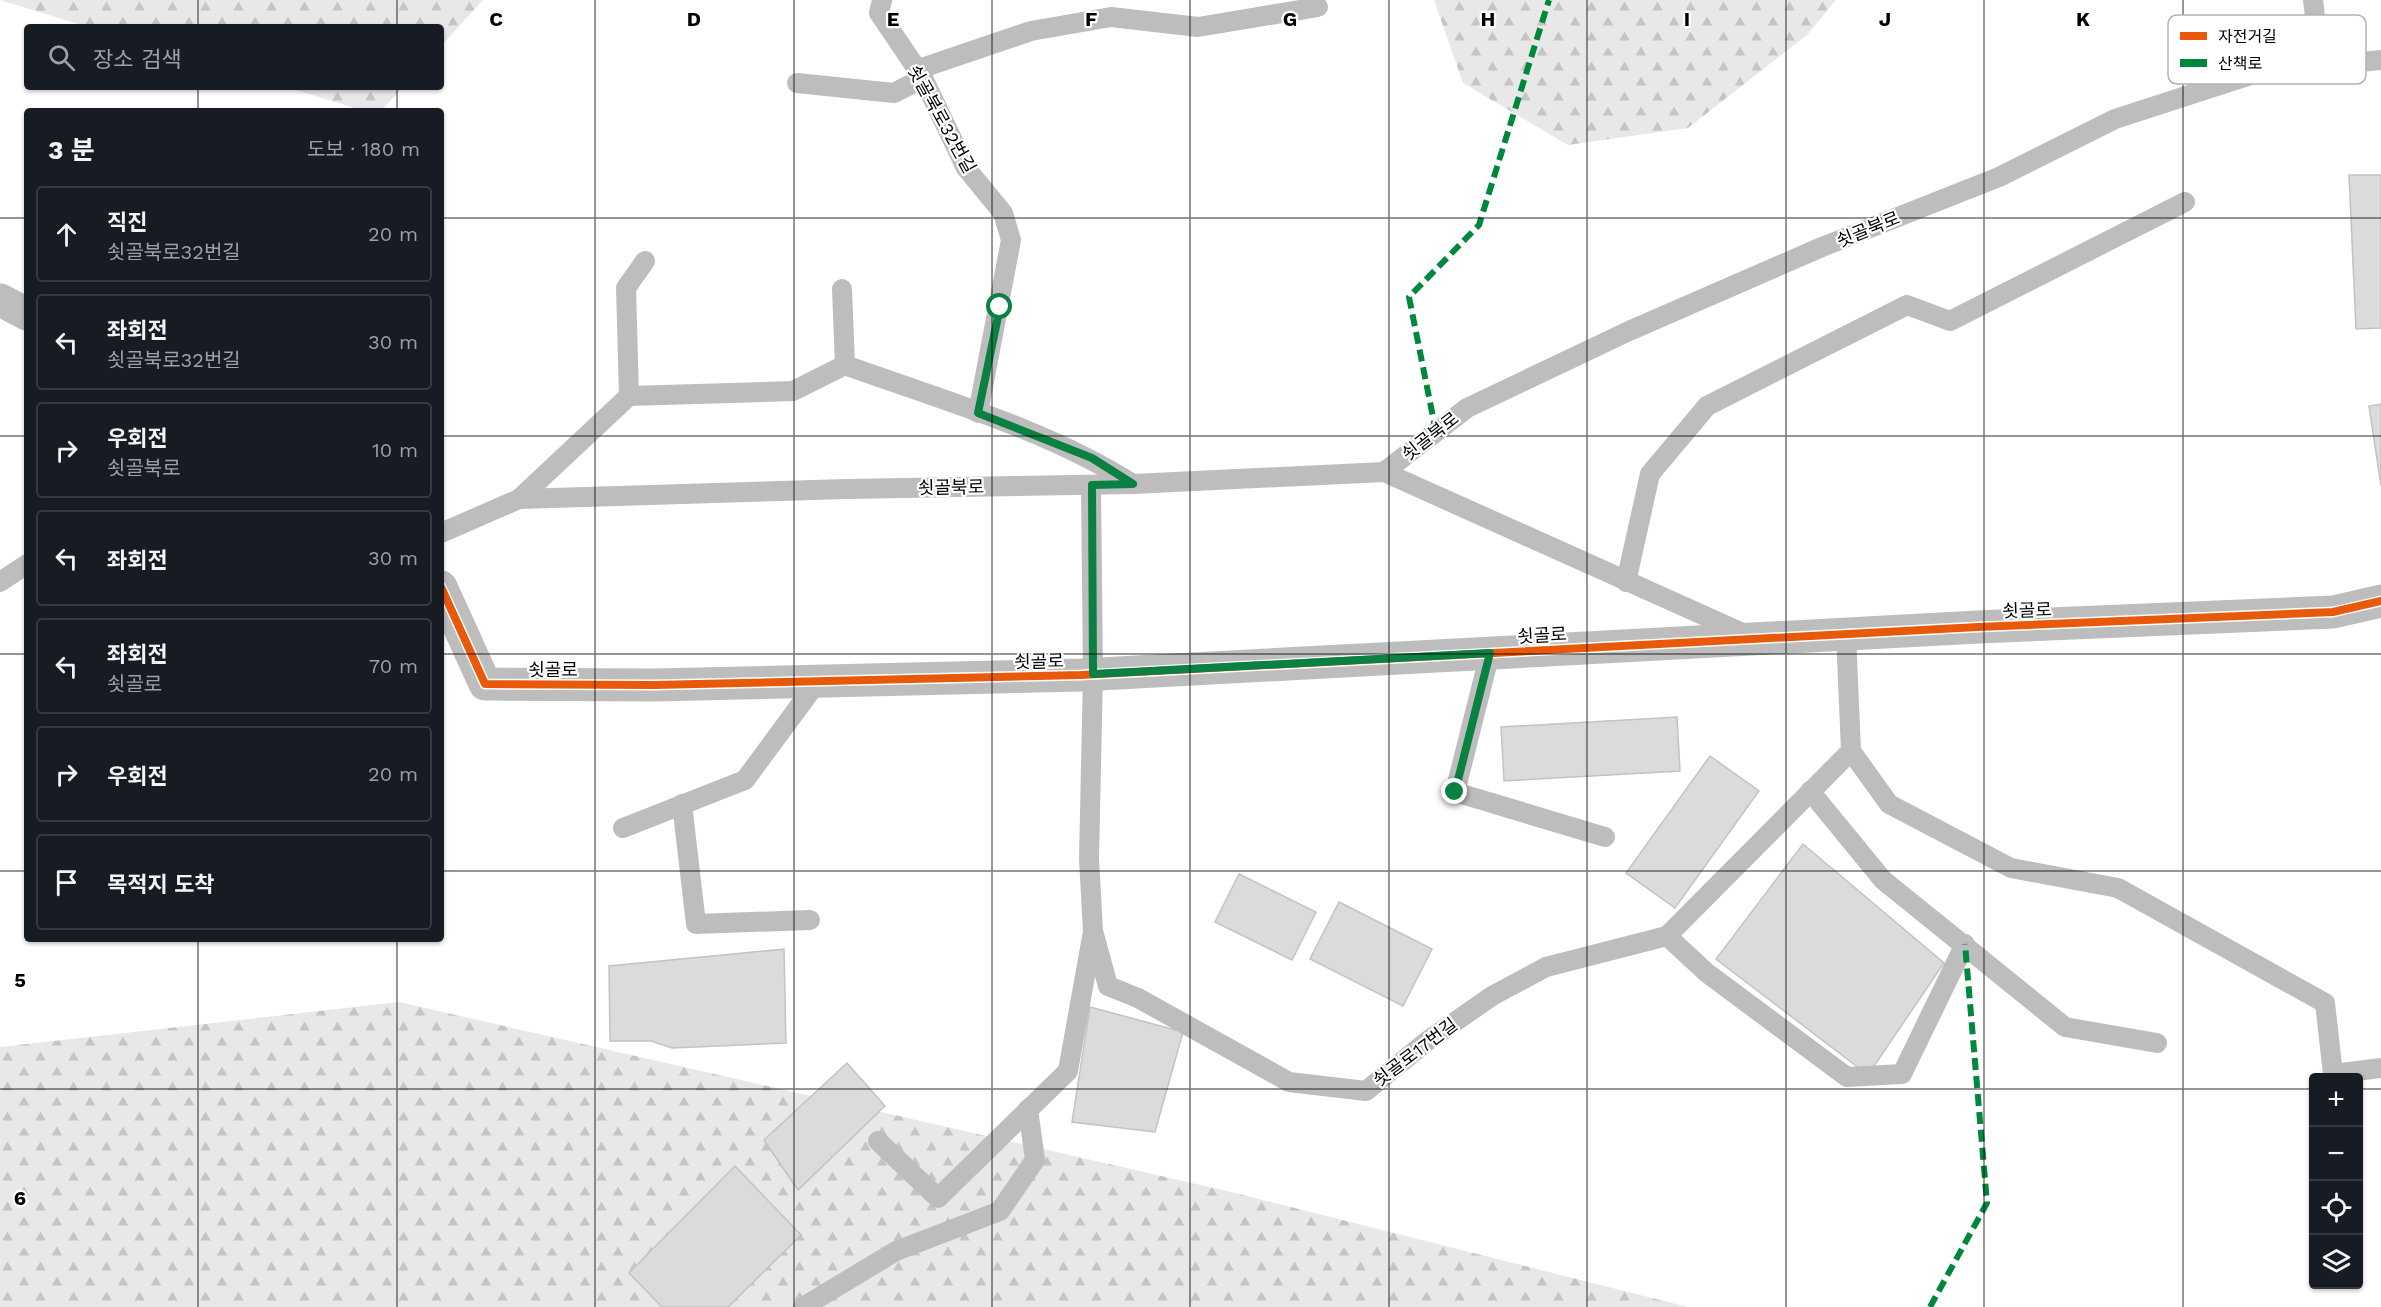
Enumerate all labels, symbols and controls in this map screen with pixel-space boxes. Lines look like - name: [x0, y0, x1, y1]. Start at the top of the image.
- text: C: [489, 7, 503, 31]
- text: D: [687, 7, 701, 31]
- text: E: [887, 7, 899, 31]
- text: F: [1085, 7, 1097, 31]
- text: G: [1283, 7, 1297, 31]
- text: H: [1481, 7, 1495, 31]
- text: I: [1684, 7, 1690, 31]
- text: J: [1879, 7, 1891, 31]
- text: K: [2076, 7, 2090, 31]
- legend: [2168, 15, 2366, 84]
- search box: [24, 24, 444, 90]
- text: 자전거길: [2218, 27, 2277, 46]
- icon: search: [45, 41, 78, 74]
- text: 장소 검색: [93, 47, 181, 72]
- text: 산책로: [2218, 54, 2262, 73]
- street label: 쇳골북로32번길: [904, 61, 980, 177]
- text: 3 분: [48, 135, 95, 165]
- text: 도보 · 180 m: [307, 137, 420, 161]
- street label: 쇳골북로: [1833, 207, 1903, 251]
- text: 직진: [107, 210, 147, 235]
- icon: ahead: [50, 218, 83, 251]
- text: 20 m: [368, 222, 418, 246]
- text: 쇳골북로32번길: [107, 240, 241, 264]
- route start: [986, 293, 1012, 319]
- text: 좌회전: [107, 318, 168, 343]
- icon: left: [50, 326, 83, 359]
- text: 30 m: [368, 330, 418, 354]
- text: 쇳골북로32번길: [107, 348, 241, 372]
- street label: 쇳골북로: [1397, 407, 1463, 465]
- text: 우회전: [107, 426, 168, 451]
- icon: right: [50, 434, 83, 467]
- text: 10 m: [372, 438, 418, 462]
- text: 쇳골북로: [107, 456, 181, 480]
- street label: 쇳골북로: [918, 476, 984, 498]
- icon: left: [50, 542, 83, 575]
- text: 30 m: [368, 546, 418, 570]
- text: 좌회전: [107, 548, 168, 573]
- street label: 쇳골로: [2002, 599, 2052, 621]
- street label: 쇳골로: [1517, 623, 1567, 647]
- text: 좌회전: [107, 642, 168, 667]
- icon: left: [50, 650, 83, 683]
- street label: 쇳골로: [1014, 650, 1064, 672]
- text: 70 m: [369, 654, 418, 678]
- street label: 쇳골로: [528, 659, 578, 680]
- text: 쇳골로: [107, 672, 162, 696]
- icon: right: [50, 758, 83, 791]
- text: 20 m: [368, 762, 418, 786]
- text: 우회전: [107, 764, 168, 789]
- route end: [1441, 778, 1467, 804]
- icon: arrive: [50, 866, 83, 899]
- text: 목적지 도착: [107, 872, 215, 897]
- text: 5: [14, 968, 26, 992]
- street label: 쇳골로17번길: [1369, 1014, 1461, 1090]
- map controls: [2309, 1073, 2363, 1289]
- button: +: [2309, 1073, 2363, 1127]
- button: −: [2309, 1127, 2363, 1181]
- button: locate: [2309, 1181, 2363, 1235]
- text: 6: [14, 1186, 26, 1210]
- button: layers: [2309, 1235, 2363, 1289]

